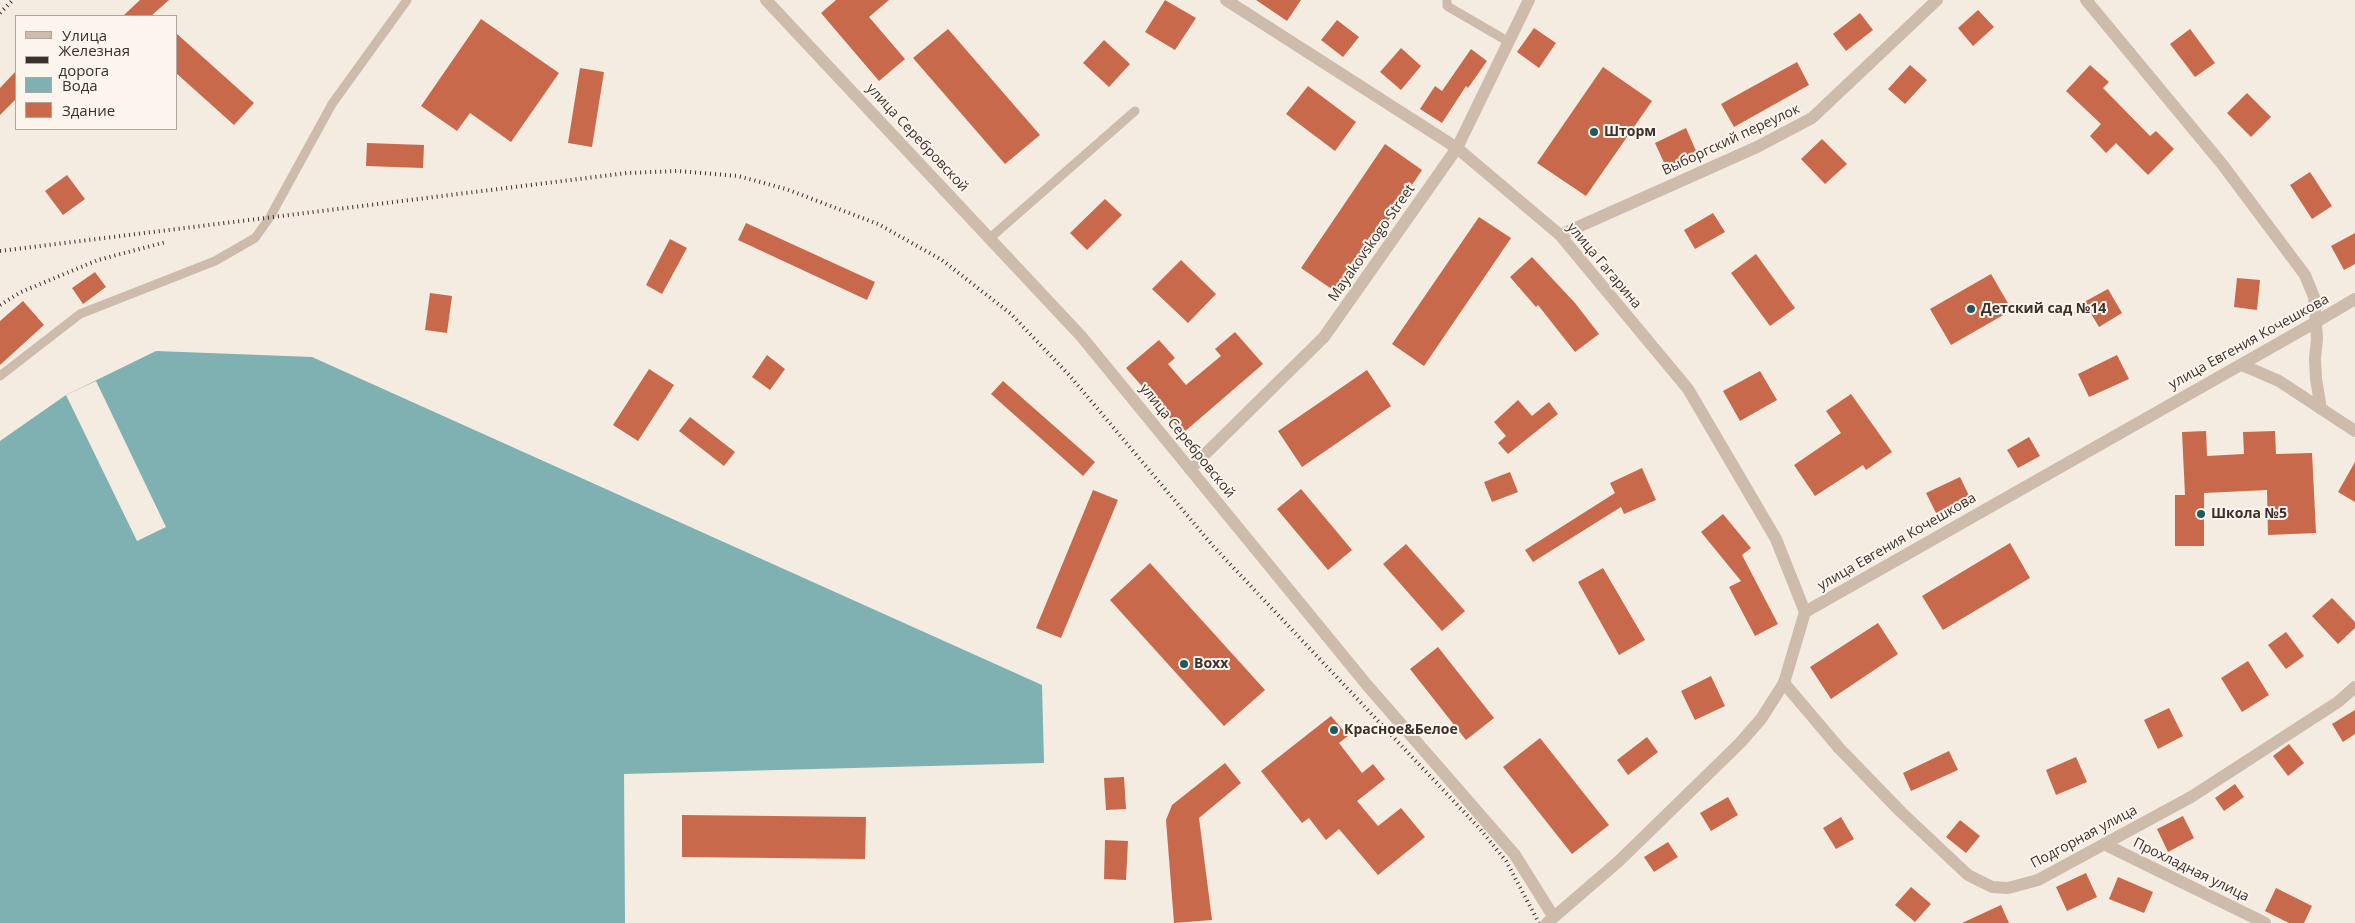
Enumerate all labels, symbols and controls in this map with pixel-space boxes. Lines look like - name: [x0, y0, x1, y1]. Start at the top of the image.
- legend: [15, 15, 178, 130]
- text: Улица: [62, 25, 107, 45]
- text: Железная дорога: [59, 40, 130, 80]
- text: Вода: [62, 75, 98, 95]
- street label: улица Серебровской: [862, 80, 972, 196]
- text: Здание: [62, 100, 115, 120]
- street label: Выборгский переулок: [1659, 101, 1803, 179]
- place label: Шторм: [1604, 124, 1656, 140]
- marker: Шторм: [1588, 126, 1600, 138]
- street label: Mayakovskogo Street: [1325, 181, 1419, 305]
- street label: улица Гагарина: [1563, 220, 1645, 312]
- street label: улица Евгения Кочешкова: [2166, 291, 2332, 393]
- place label: Детский сад №14: [1981, 301, 2106, 317]
- marker: Детский сад №14: [1965, 303, 1977, 315]
- street label: улица Серебровской: [1136, 381, 1238, 501]
- street label: улица Евгения Кочешкова: [1815, 490, 1979, 594]
- place label: Школа №5: [2211, 506, 2287, 522]
- marker: Школа №5: [2195, 508, 2207, 520]
- place label: Boxx: [1194, 656, 1228, 672]
- marker: Boxx: [1178, 658, 1190, 670]
- place label: Красное&Белое: [1344, 722, 1458, 738]
- marker: Красное&Белое: [1328, 724, 1340, 736]
- street label: Подгорная улица: [2028, 802, 2140, 872]
- street label: Прохладная улица: [2130, 835, 2252, 905]

